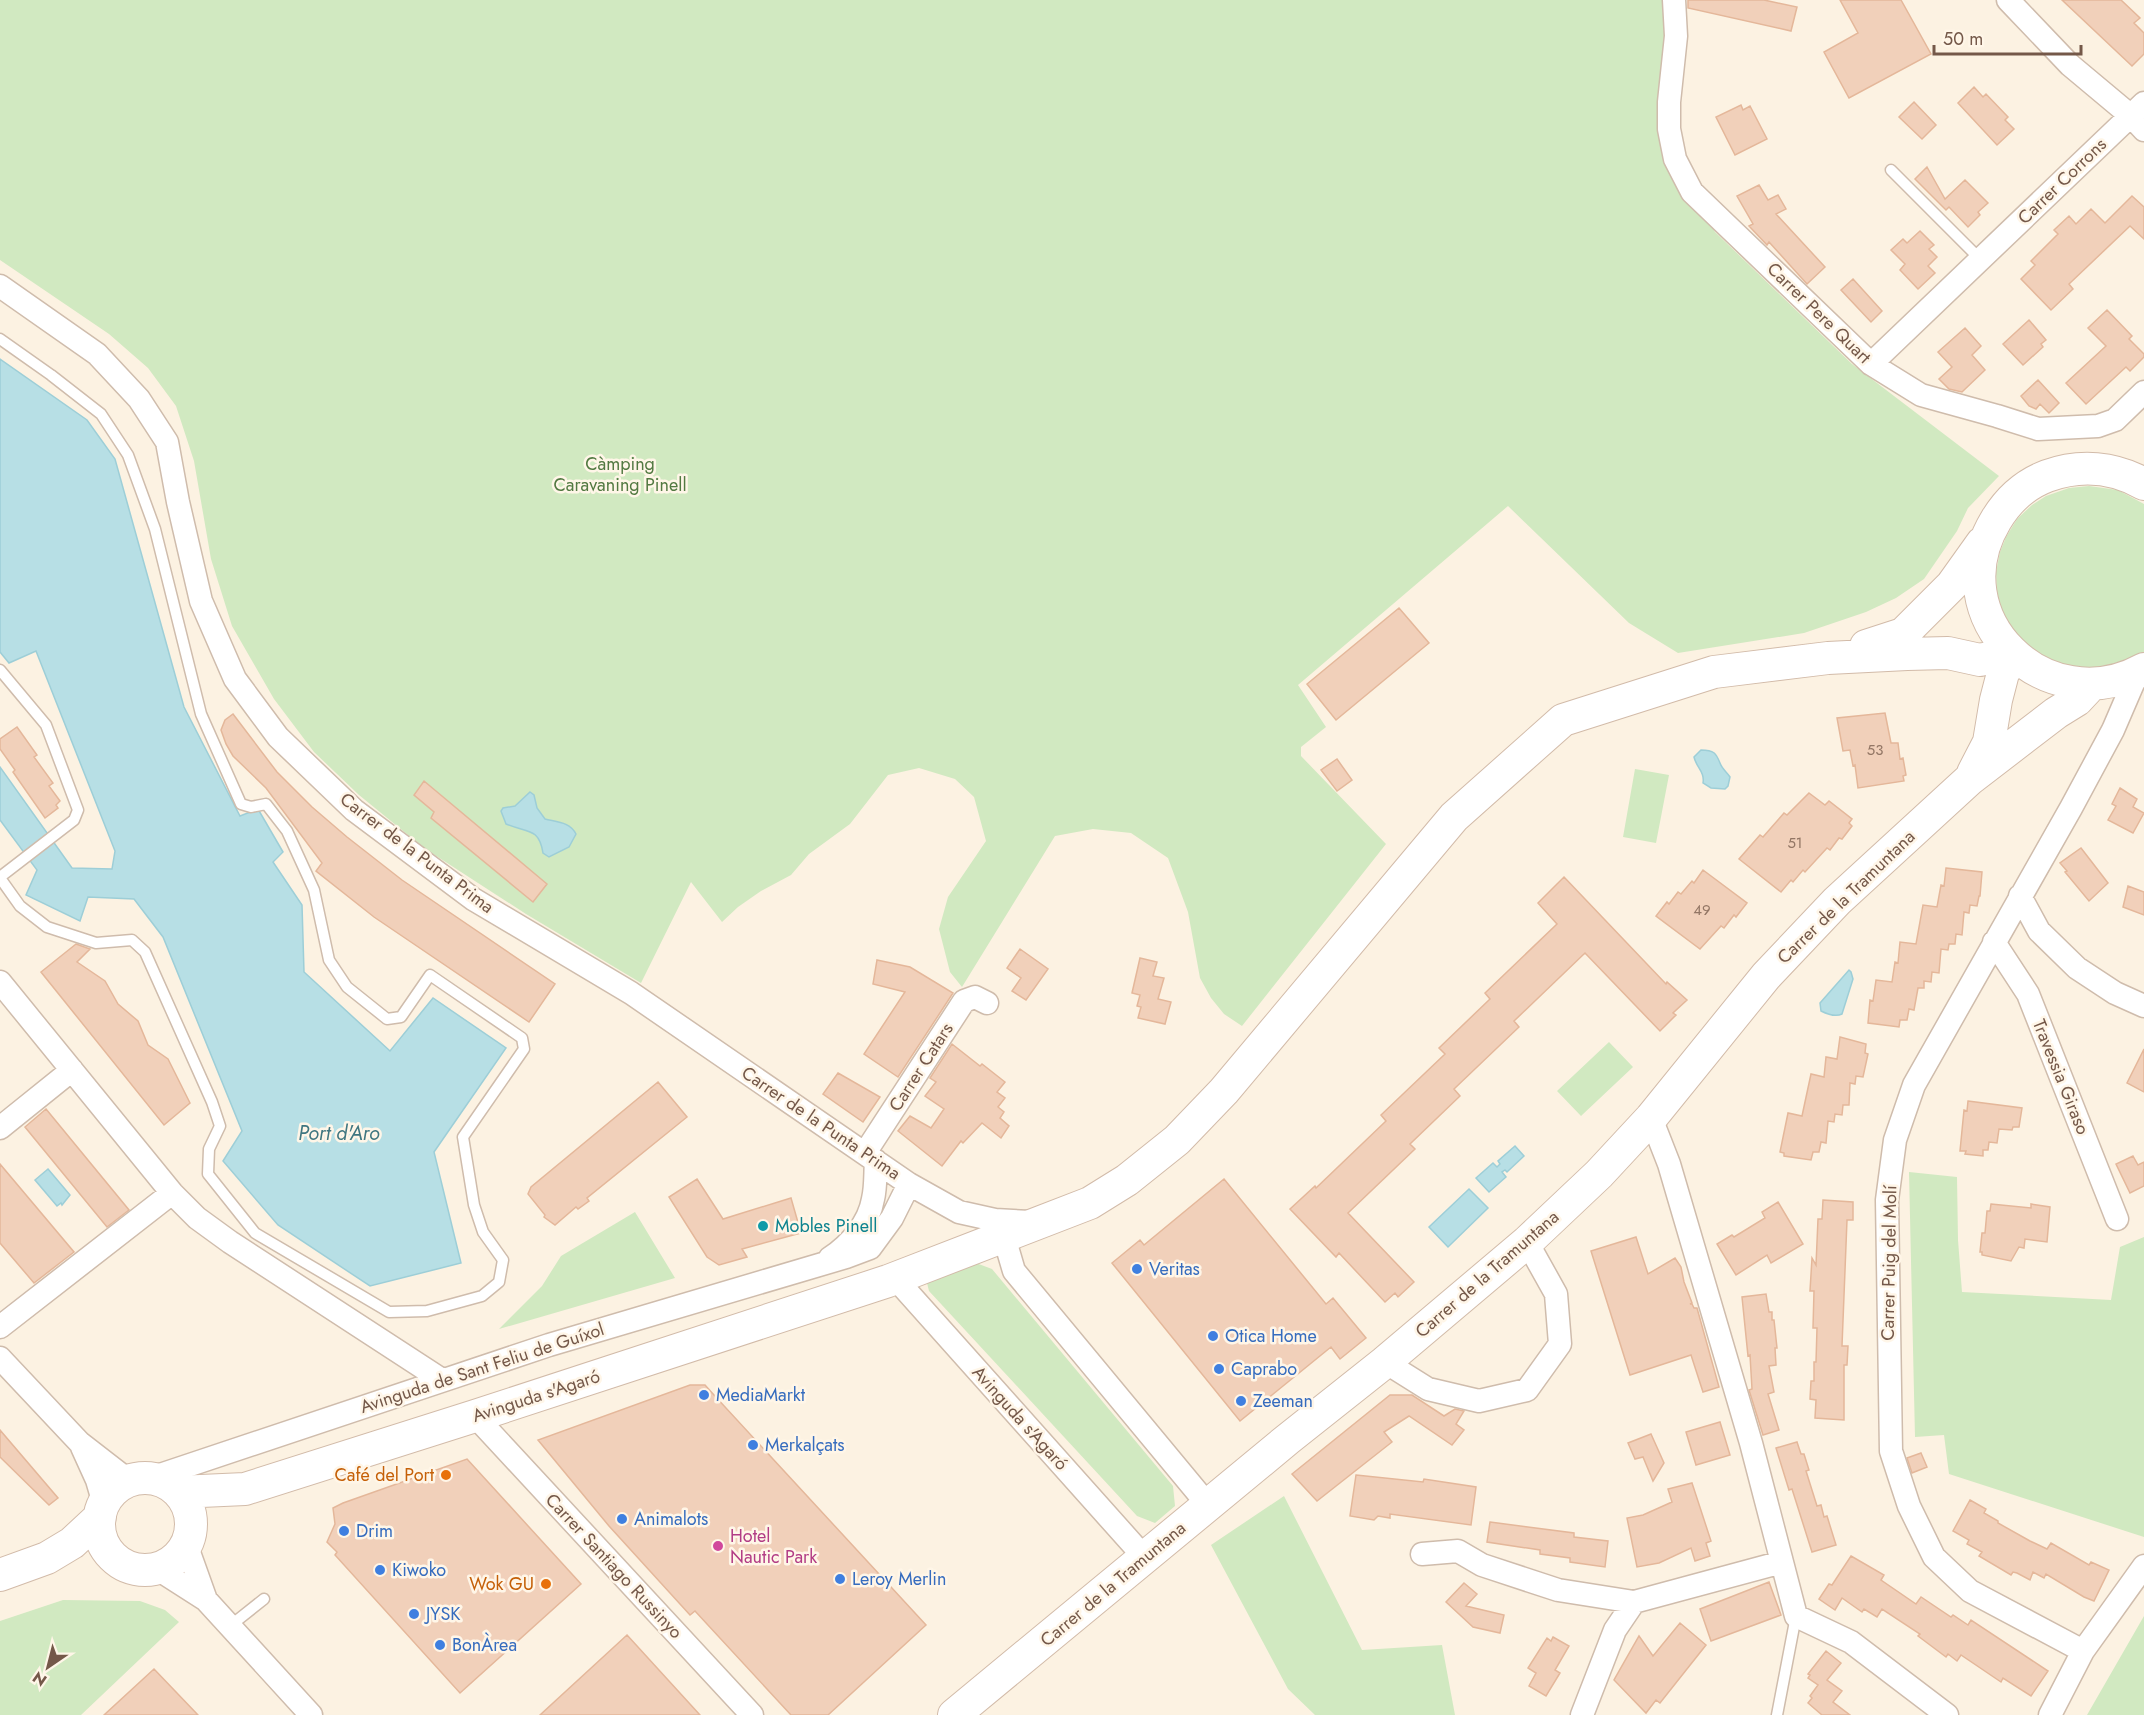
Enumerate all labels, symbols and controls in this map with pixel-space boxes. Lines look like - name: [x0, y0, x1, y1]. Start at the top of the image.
- scale bar: [1934, 18, 2081, 56]
- text: 50 m: [1943, 26, 1983, 52]
- street label: Carrer Corrons: [2012, 132, 2112, 230]
- street label: Carrer Pere Quart: [1761, 256, 1877, 370]
- park label: Càmping Caravaning Pinell: [553, 451, 687, 498]
- house number: 53: [1867, 739, 1883, 761]
- street label: Carrer de la Punta Prima: [335, 786, 499, 920]
- street label: Carrer de la Tramuntana: [1771, 824, 1921, 970]
- house number: 51: [1787, 832, 1803, 854]
- house number: 49: [1693, 899, 1711, 921]
- street label: Travessia Giraso: [2026, 1015, 2096, 1139]
- street label: Carrer Catars: [883, 1017, 959, 1117]
- street label: Carrer de la Punta Prima: [736, 1060, 906, 1186]
- water label: Port d'Aro: [298, 1119, 380, 1148]
- street label: Carrer Puig del Molí: [1875, 1184, 1903, 1341]
- street label: Carrer de la Tramuntana: [1409, 1204, 1565, 1344]
- place label: Mobles Pinell: [775, 1213, 877, 1239]
- marker: Mobles Pinell: [756, 1219, 770, 1233]
- place label: Veritas: [1149, 1256, 1200, 1282]
- marker: Veritas: [1130, 1262, 1144, 1276]
- street label: Avinguda de Sant Feliu de Guíxol: [357, 1316, 607, 1420]
- place label: Otica Home: [1225, 1323, 1317, 1349]
- marker: Otica Home: [1206, 1329, 1220, 1343]
- place label: Caprabo: [1231, 1356, 1297, 1382]
- street label: Avinguda s'Agaró: [966, 1360, 1074, 1476]
- marker: Caprabo: [1212, 1362, 1226, 1376]
- street label: Avinguda s'Agaró: [469, 1363, 603, 1429]
- place label: MediaMarkt: [716, 1382, 806, 1408]
- marker: MediaMarkt: [697, 1388, 711, 1402]
- place label: Zeeman: [1253, 1388, 1313, 1414]
- marker: Zeeman: [1234, 1394, 1248, 1408]
- place label: Merkalçats: [765, 1432, 845, 1458]
- marker: Merkalçats: [746, 1438, 760, 1452]
- place label: Café del Port: [334, 1462, 435, 1488]
- marker: Café del Port: [439, 1468, 453, 1482]
- street label: Carrer Santiago Russinyo: [540, 1487, 689, 1645]
- place label: Animalots: [634, 1506, 708, 1532]
- marker: Animalots: [615, 1512, 629, 1526]
- street label: Carrer de la Tramuntana: [1035, 1515, 1191, 1653]
- place label: Drim: [356, 1518, 393, 1544]
- place label: Hotel Nautic Park: [730, 1523, 817, 1570]
- marker: Drim: [337, 1524, 351, 1538]
- marker: Hotel Nautic Park: [711, 1539, 725, 1553]
- place label: Kiwoko: [392, 1557, 446, 1583]
- marker: Kiwoko: [373, 1563, 387, 1577]
- place label: Leroy Merlin: [852, 1566, 946, 1592]
- place label: Wok GU: [469, 1571, 534, 1597]
- marker: Leroy Merlin: [833, 1572, 847, 1586]
- marker: Wok GU: [539, 1577, 553, 1591]
- place label: JYSK: [424, 1601, 461, 1627]
- marker: JYSK: [407, 1607, 421, 1621]
- place label: BonÀrea: [452, 1632, 517, 1658]
- north arrow: [18, 1637, 78, 1697]
- marker: BonÀrea: [433, 1638, 447, 1652]
- text: N: [28, 1666, 51, 1692]

